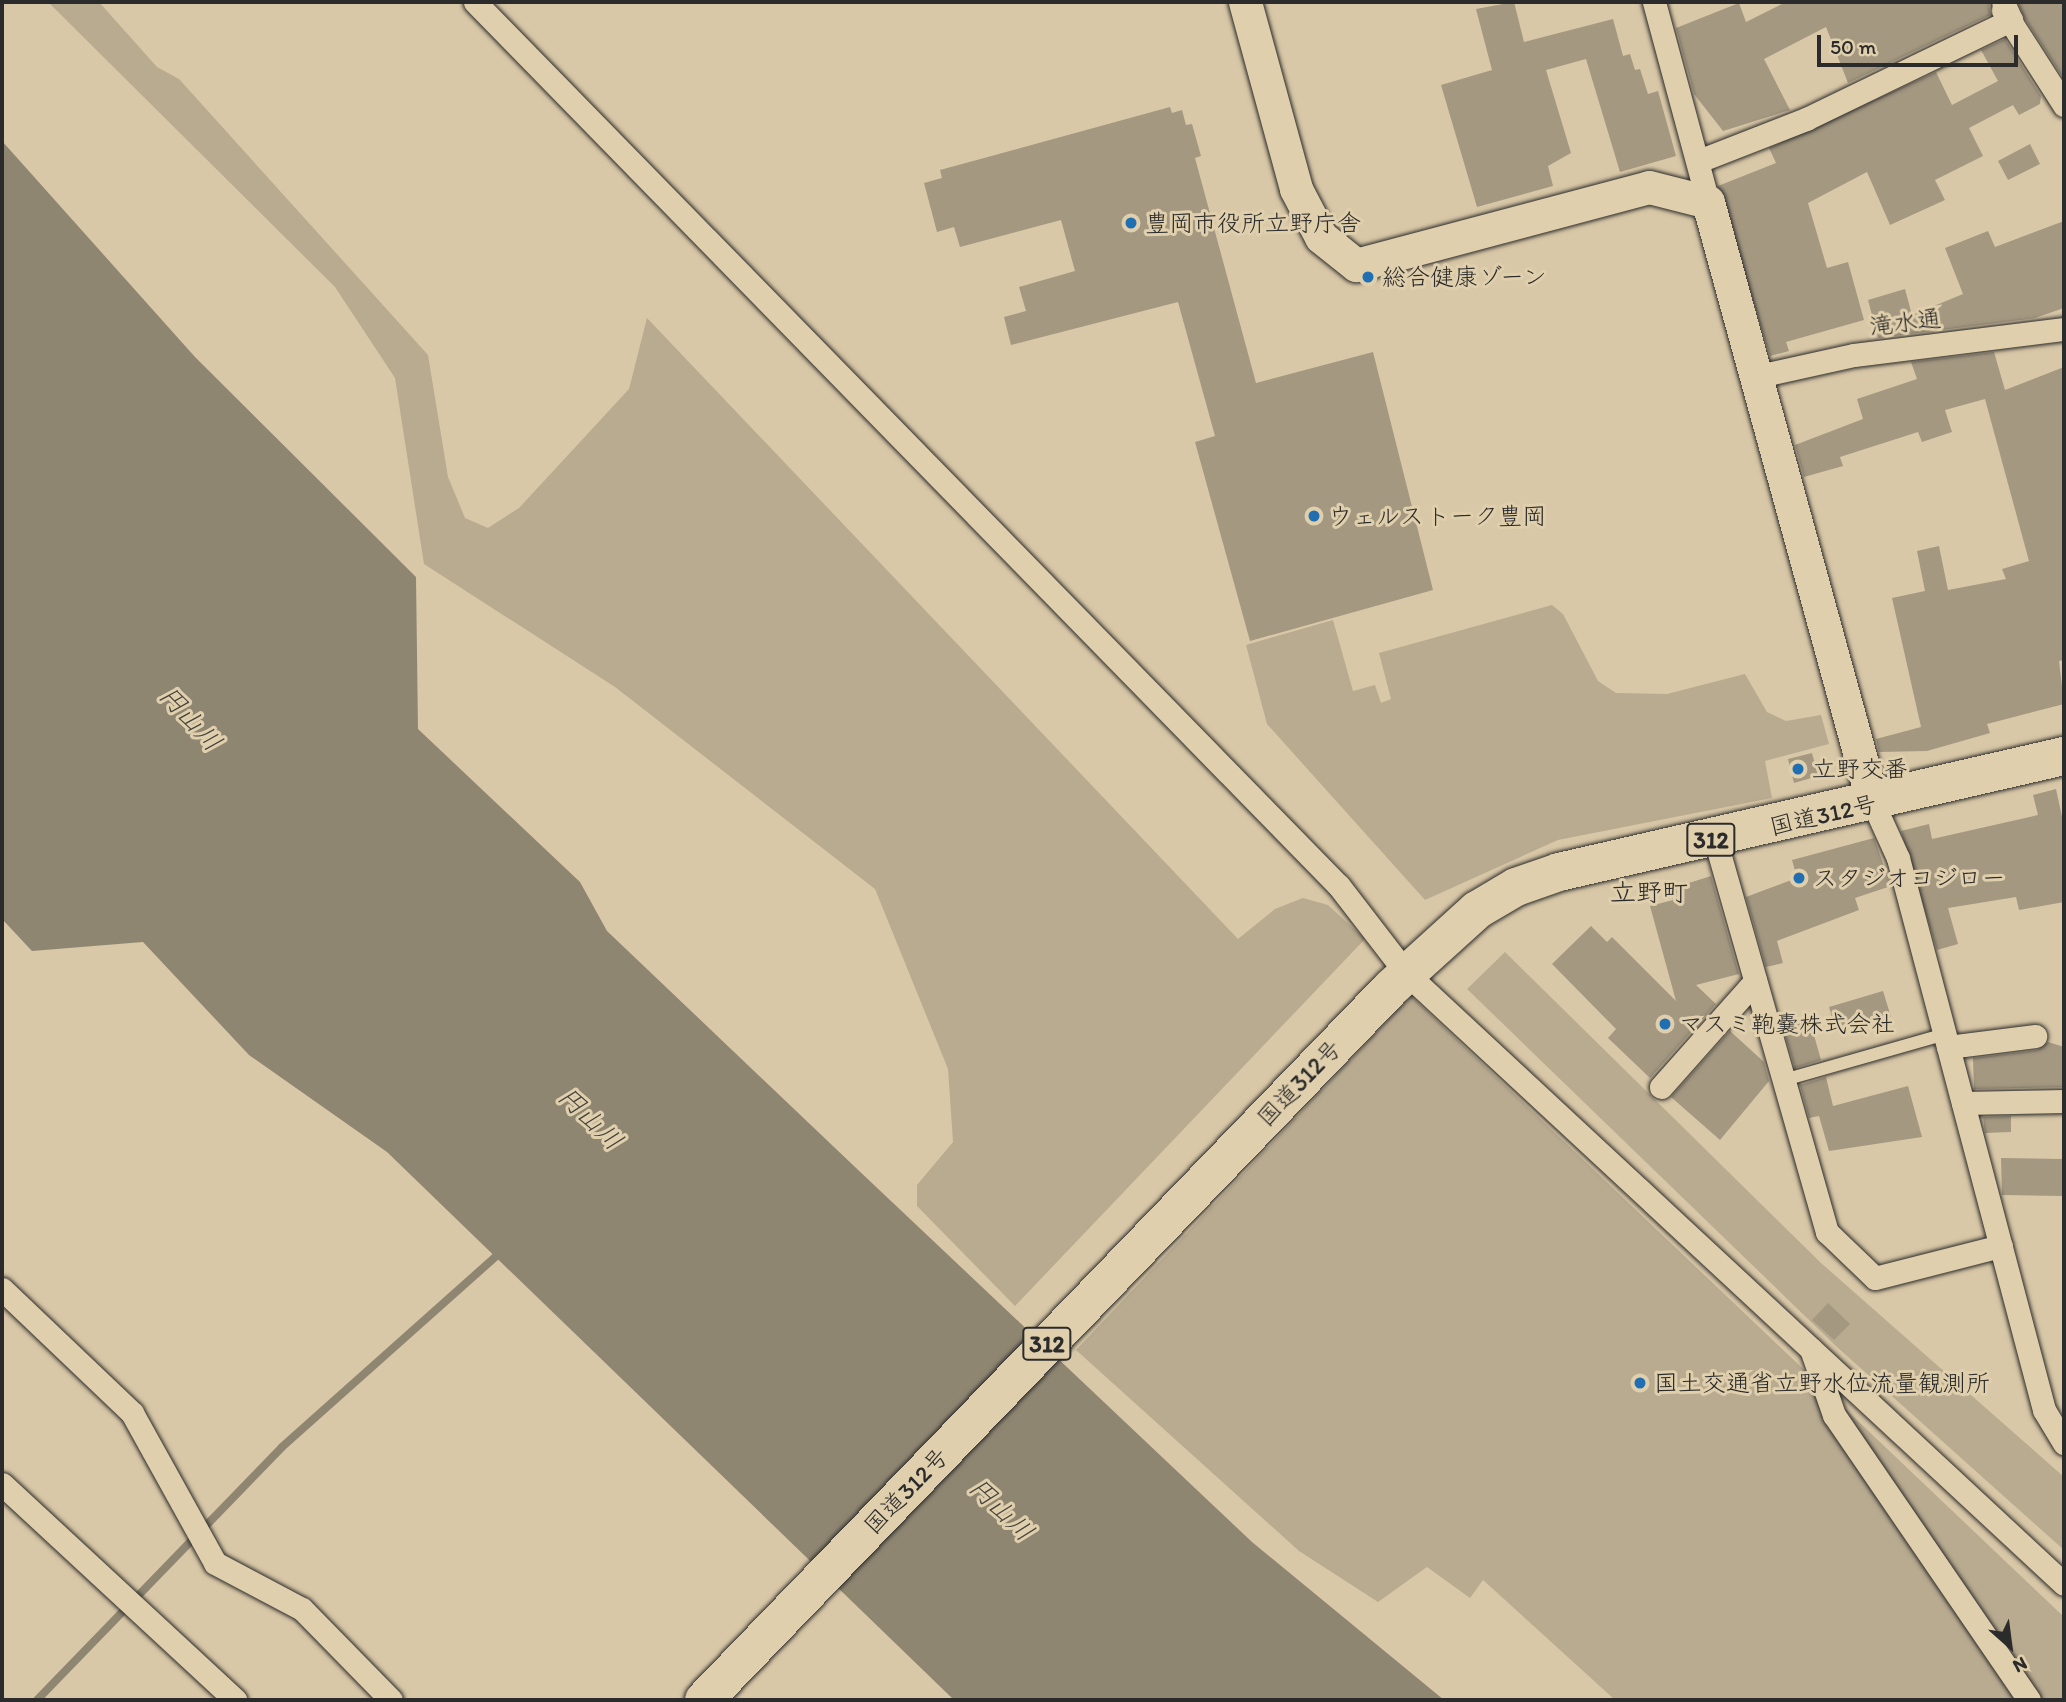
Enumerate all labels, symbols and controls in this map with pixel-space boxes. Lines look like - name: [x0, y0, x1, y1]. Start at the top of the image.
- scale bar: [1821, 21, 2022, 65]
- text: 50 m: [1830, 34, 1876, 59]
- place label: 豊岡市役所立野庁舎: [1145, 209, 1361, 237]
- marker: 豊岡市役所立野庁舎: [1123, 215, 1139, 231]
- place label: 総合健康ゾーン: [1382, 263, 1548, 291]
- marker: 総合健康ゾーン: [1360, 269, 1376, 285]
- street label: 滝水通: [1868, 303, 1942, 341]
- place label: ウェルストーク豊岡: [1328, 502, 1544, 530]
- marker: ウェルストーク豊岡: [1306, 508, 1322, 524]
- water label: 円山川: [152, 680, 228, 758]
- place label: 立野交番: [1812, 755, 1908, 783]
- marker: 立野交番: [1790, 761, 1806, 777]
- street label: 国道312号: [1767, 789, 1879, 841]
- road number: 312: [1685, 820, 1737, 860]
- place label: スタジオコジロー: [1813, 864, 2005, 892]
- marker: スタジオコジロー: [1791, 870, 1807, 886]
- district label: 立野町: [1610, 877, 1688, 909]
- place label: マスミ鞄嚢株式会社: [1679, 1010, 1895, 1038]
- marker: マスミ鞄嚢株式会社: [1657, 1016, 1673, 1032]
- street label: 国道312号: [1251, 1034, 1347, 1132]
- water label: 円山川: [551, 1081, 629, 1157]
- road number: 312: [1021, 1324, 1073, 1364]
- place label: 国土交通省立野水位流量観測所: [1654, 1369, 1990, 1397]
- marker: 国土交通省立野水位流量観測所: [1632, 1375, 1648, 1391]
- street label: 国道312号: [858, 1442, 954, 1540]
- water label: 円山川: [962, 1472, 1040, 1548]
- north arrow: [1975, 1611, 2045, 1681]
- text: N: [2009, 1652, 2031, 1678]

